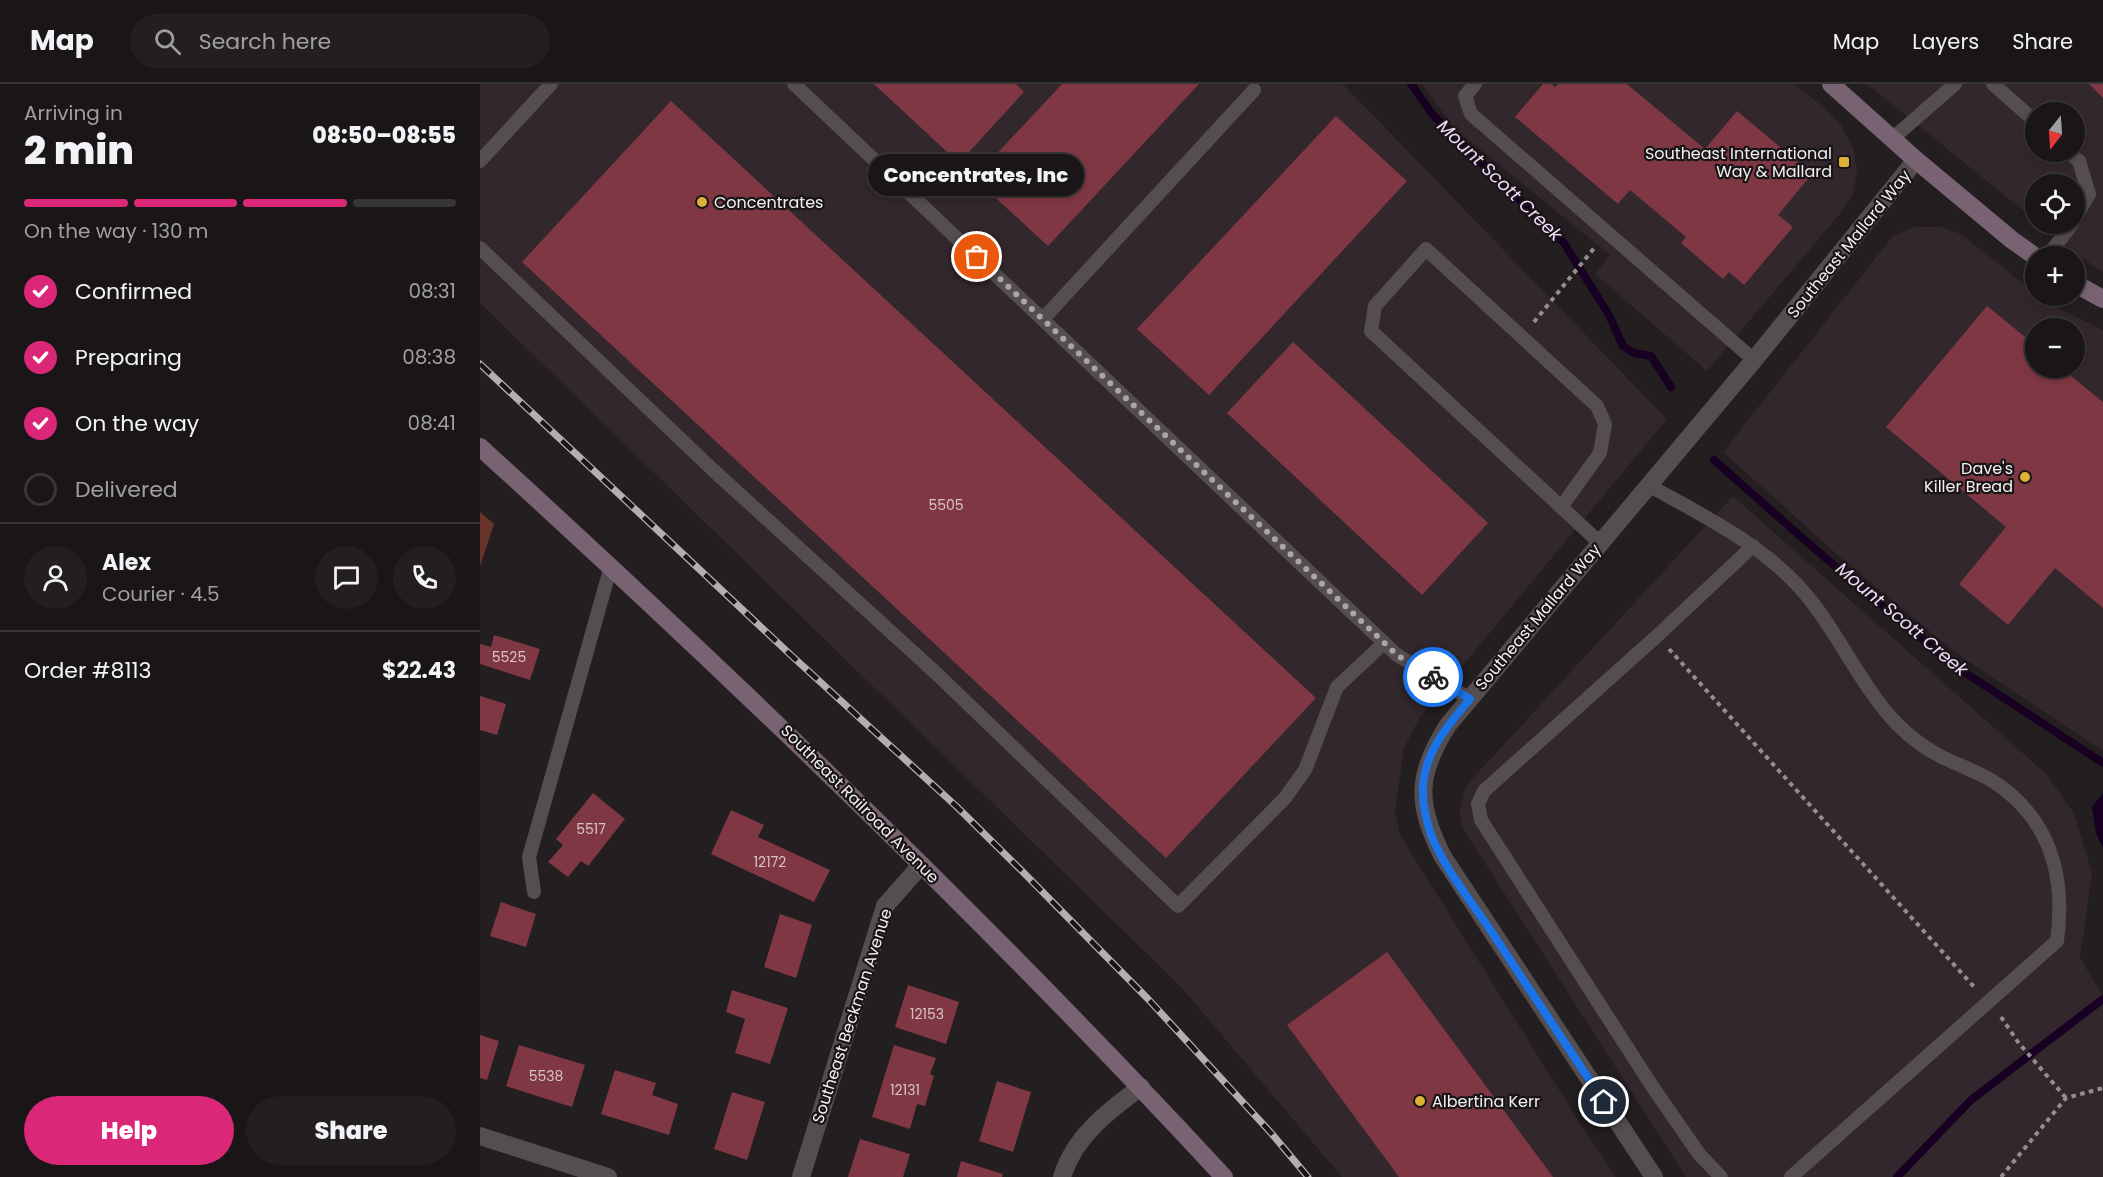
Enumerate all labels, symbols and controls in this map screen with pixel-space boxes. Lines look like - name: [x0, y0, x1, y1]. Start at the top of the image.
- search box: [130, 14, 550, 68]
- text: Map: [30, 21, 94, 60]
- icon: search: [151, 25, 184, 58]
- text: Search here: [199, 26, 331, 57]
- text: Map: [1833, 27, 1879, 56]
- text: Layers: [1912, 27, 1979, 56]
- text: Share: [2012, 27, 2073, 56]
- text: Arriving in: [24, 99, 123, 127]
- north arrow: [2025, 102, 2085, 162]
- map controls: [2025, 102, 2085, 378]
- water label: Mount Scott Creek: [1432, 113, 1569, 247]
- text: 08:50–08:55: [312, 120, 456, 151]
- text: 2 min: [24, 123, 134, 178]
- place label: Southeast International Way & Mallard: [1645, 142, 1832, 183]
- callout: Concentrates, Inc: [869, 155, 1085, 197]
- marker: Southeast International Way & Mallard: [1837, 155, 1851, 169]
- text: Concentrates, Inc: [884, 161, 1068, 189]
- street label: Southeast Mallard Way: [1782, 165, 1916, 323]
- button: locate: [2025, 174, 2085, 234]
- place label: Concentrates: [714, 191, 823, 214]
- marker: Concentrates: [695, 195, 709, 209]
- text: On the way · 130 m: [24, 217, 208, 245]
- pin: [951, 231, 1002, 282]
- icon: bag: [960, 240, 993, 273]
- button: +: [2025, 246, 2085, 306]
- icon: check: [24, 275, 57, 308]
- text: Confirmed: [75, 276, 192, 307]
- text: 08:31: [408, 277, 456, 305]
- button: −: [2025, 318, 2085, 378]
- icon: check: [24, 341, 57, 374]
- text: Preparing: [75, 342, 182, 373]
- text: 08:38: [402, 343, 456, 371]
- icon: check: [24, 407, 57, 440]
- text: On the way: [75, 408, 199, 439]
- text: 08:41: [408, 409, 456, 437]
- place label: Dave's Killer Bread: [1924, 457, 2013, 498]
- marker: Dave's Killer Bread: [2018, 470, 2032, 484]
- text: Delivered: [75, 474, 178, 505]
- house number: 5505: [928, 495, 964, 515]
- street label: Southeast Mallard Way: [1470, 539, 1606, 695]
- button: person: [24, 546, 87, 609]
- button: chat: [315, 546, 378, 609]
- button: phone: [393, 546, 456, 609]
- text: Alex: [102, 547, 151, 578]
- water label: Mount Scott Creek: [1831, 556, 1974, 682]
- text: Courier · 4.5: [102, 580, 220, 608]
- house number: 5525: [492, 647, 526, 667]
- courier: [1403, 647, 1463, 707]
- text: Order #8113: [24, 655, 152, 686]
- text: $22.43: [382, 655, 456, 686]
- icon: bike: [1417, 661, 1450, 694]
- street label: Southeast Railroad Avenue: [776, 720, 944, 888]
- house number: 5517: [576, 819, 606, 839]
- house number: 12172: [754, 852, 786, 872]
- street label: Southeast Beckman Avenue: [806, 906, 898, 1126]
- house number: 12153: [910, 1004, 944, 1024]
- house number: 5538: [529, 1066, 563, 1086]
- pin: [1578, 1076, 1629, 1127]
- house number: 12131: [890, 1080, 920, 1100]
- icon: home: [1587, 1085, 1620, 1118]
- place label: Albertina Kerr: [1432, 1090, 1540, 1113]
- marker: Albertina Kerr: [1413, 1094, 1427, 1108]
- button: Help: [24, 1096, 234, 1165]
- button: Share: [246, 1096, 456, 1165]

